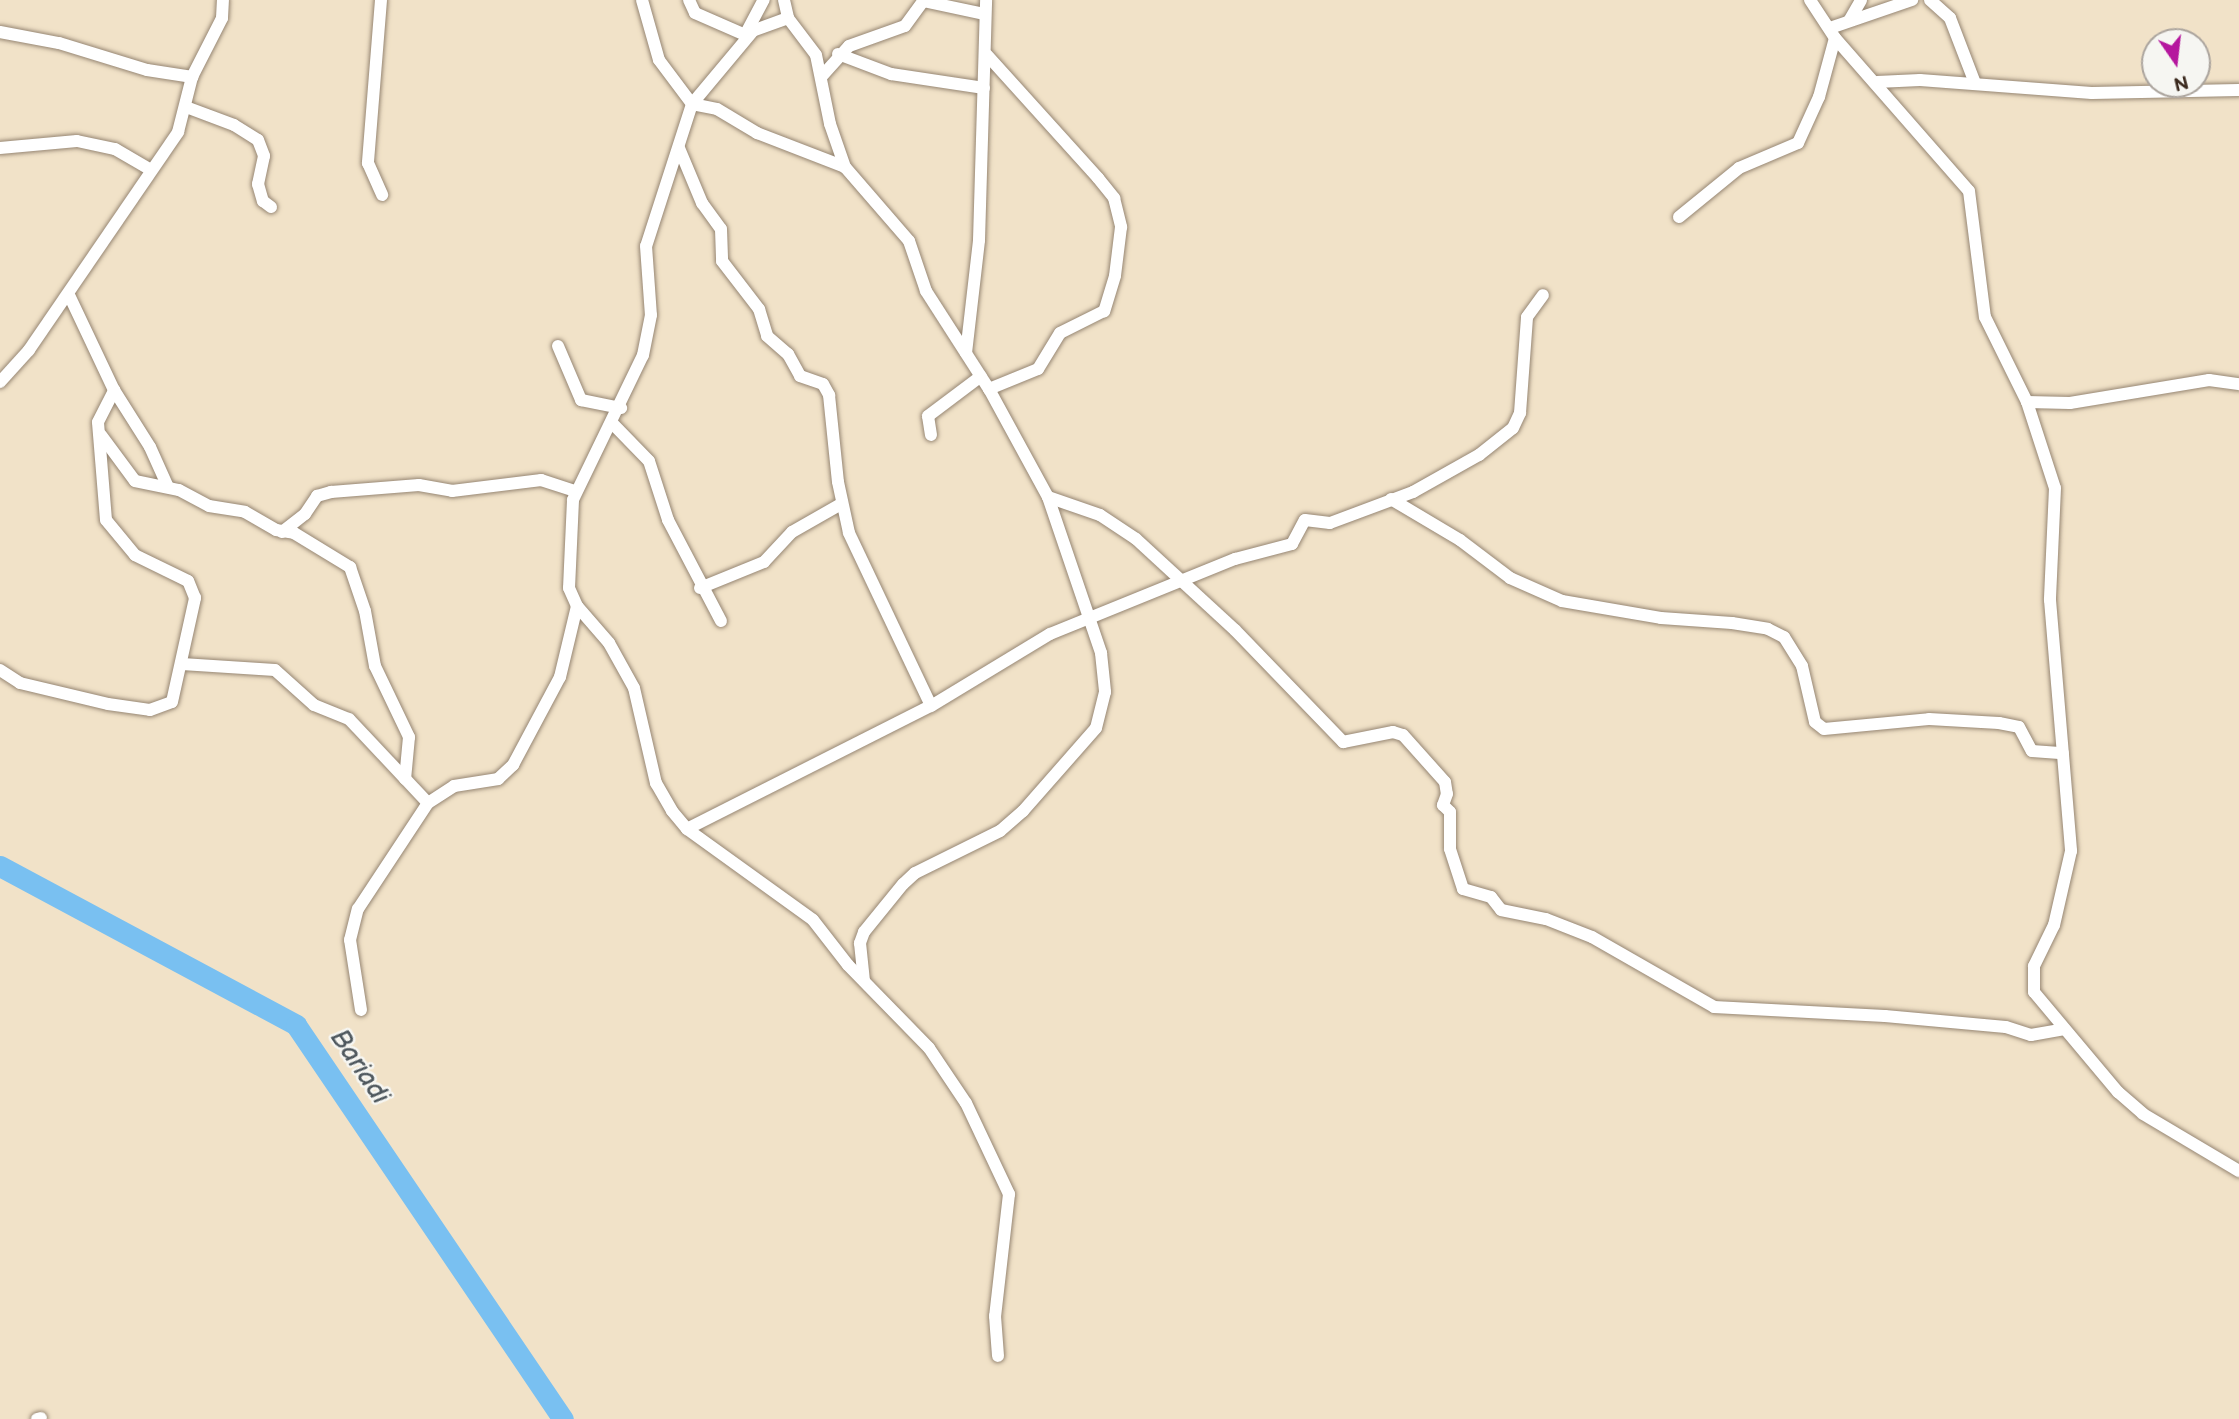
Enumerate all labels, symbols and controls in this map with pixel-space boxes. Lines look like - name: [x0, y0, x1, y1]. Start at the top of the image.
- north arrow: [2141, 28, 2211, 98]
- text: N: [2171, 69, 2190, 95]
- water label: Bariadi: [323, 1024, 395, 1110]

